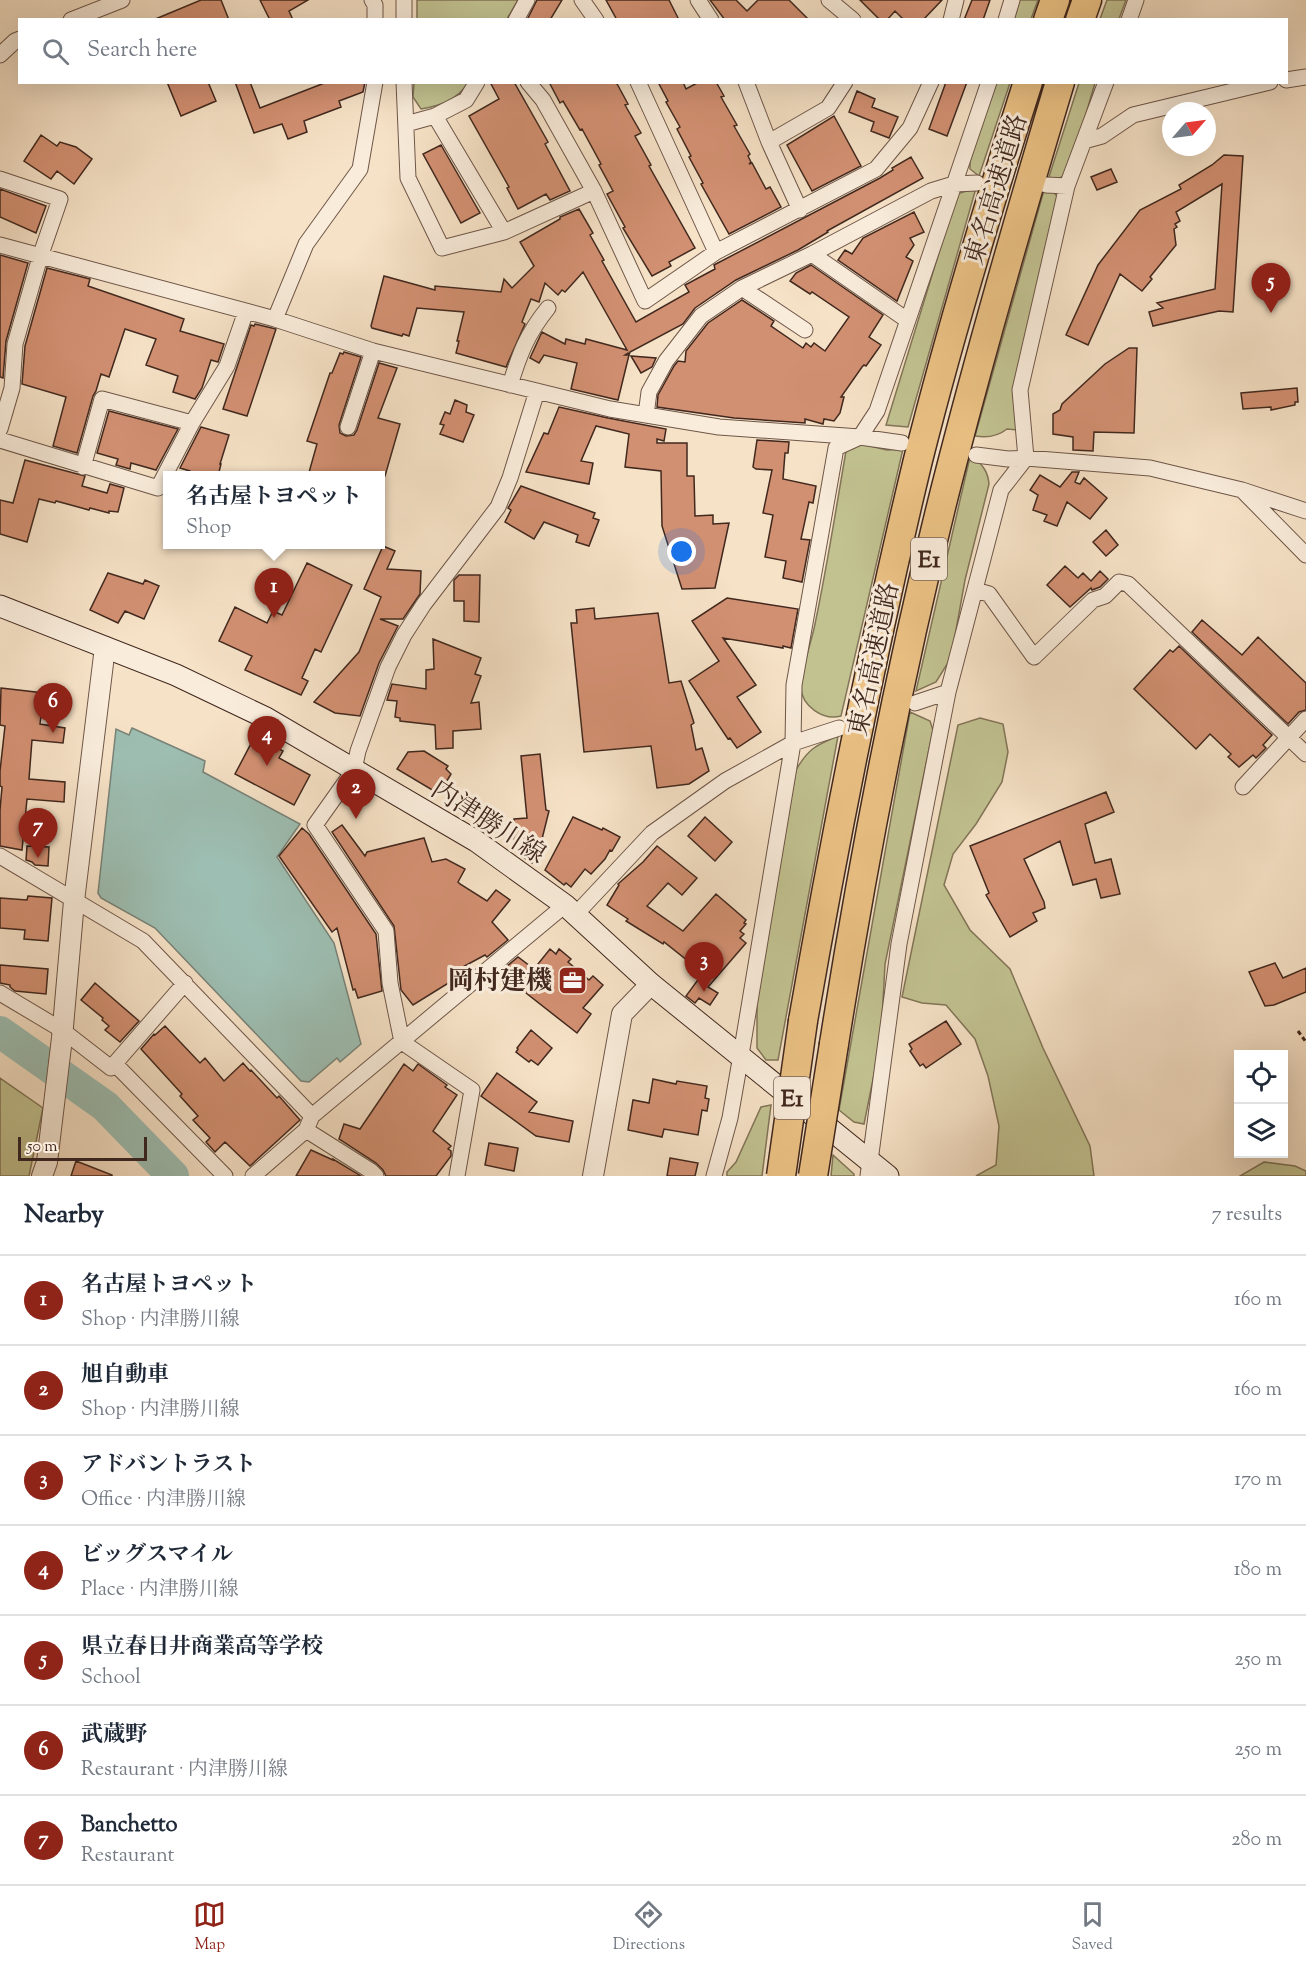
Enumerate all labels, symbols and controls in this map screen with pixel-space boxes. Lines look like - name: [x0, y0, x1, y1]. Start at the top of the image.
- search box: [18, 18, 1288, 84]
- icon: search: [39, 35, 72, 68]
- text: Search here: [87, 35, 197, 67]
- north arrow: [1162, 102, 1216, 156]
- street label: 東名高速道路: [957, 110, 1038, 270]
- pin: 5: [1252, 264, 1290, 313]
- popup: [163, 471, 385, 549]
- text: 名古屋トヨペット: [186, 482, 362, 514]
- text: Shop: [186, 514, 231, 543]
- your location: [667, 537, 696, 566]
- road number: E1: [911, 538, 947, 580]
- pin: 1: [254, 568, 294, 618]
- street label: 東名高速道路: [841, 579, 910, 740]
- pin: 6: [34, 684, 72, 733]
- pin: 4: [248, 716, 286, 766]
- pin: 2: [336, 770, 376, 819]
- street label: 内津勝川線: [423, 772, 552, 874]
- pin: 7: [18, 808, 57, 858]
- pin: 3: [684, 942, 724, 992]
- place label: 岡村建機: [448, 964, 552, 1001]
- office icon: 岡村建機: [557, 964, 589, 996]
- map controls: [1234, 1050, 1288, 1158]
- button: locate: [1234, 1050, 1288, 1104]
- road number: E1: [774, 1077, 810, 1119]
- button: layers: [1234, 1104, 1288, 1158]
- scale bar: [18, 1134, 147, 1162]
- text: 50 m: [27, 1136, 58, 1159]
- text: Nearby: [24, 1197, 104, 1234]
- text: 7 results: [1211, 1201, 1282, 1230]
- text: 名古屋トヨペット: [81, 1270, 257, 1302]
- text: 1: [40, 1286, 47, 1315]
- text: 160 m: [1234, 1286, 1282, 1315]
- text: Shop · 内津勝川線: [81, 1306, 240, 1335]
- text: 旭自動車: [81, 1360, 169, 1392]
- text: 2: [39, 1376, 48, 1405]
- text: 160 m: [1234, 1376, 1282, 1405]
- text: Shop · 内津勝川線: [81, 1396, 240, 1425]
- text: アドバントラスト: [81, 1450, 256, 1482]
- text: 3: [39, 1466, 48, 1495]
- text: 170 m: [1234, 1466, 1282, 1495]
- text: Office · 内津勝川線: [81, 1486, 246, 1515]
- text: ビッグスマイル: [81, 1540, 233, 1572]
- text: 4: [38, 1556, 49, 1585]
- text: 180 m: [1234, 1556, 1282, 1585]
- text: Place · 内津勝川線: [81, 1576, 239, 1605]
- text: 県立春日井商業高等学校: [81, 1632, 323, 1664]
- text: 5: [40, 1646, 47, 1675]
- text: 250 m: [1234, 1646, 1282, 1675]
- text: School: [81, 1664, 141, 1693]
- text: 武蔵野: [81, 1720, 147, 1752]
- text: 6: [39, 1736, 48, 1765]
- text: 250 m: [1234, 1736, 1282, 1765]
- text: Restaurant · 内津勝川線: [81, 1756, 288, 1785]
- text: Banchetto: [81, 1810, 178, 1842]
- text: 7: [38, 1826, 49, 1855]
- text: 280 m: [1231, 1826, 1282, 1855]
- text: Restaurant: [81, 1842, 174, 1871]
- tab: Map: [193, 1898, 226, 1957]
- tab: Directions: [613, 1898, 685, 1957]
- tab: Saved: [1072, 1898, 1113, 1957]

